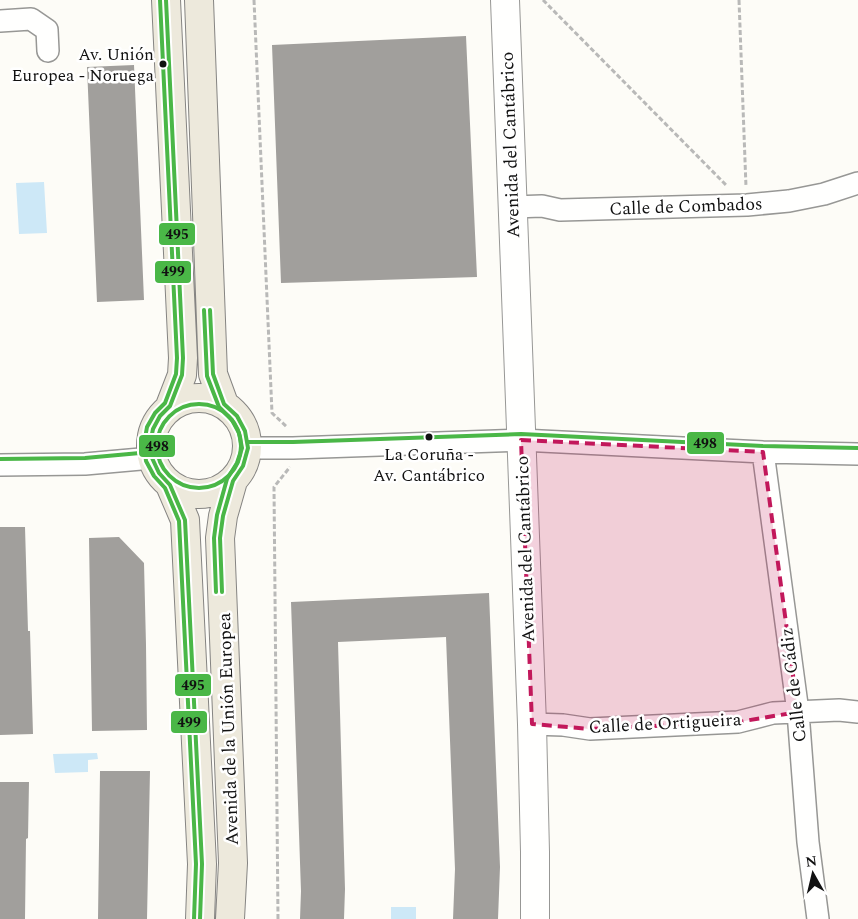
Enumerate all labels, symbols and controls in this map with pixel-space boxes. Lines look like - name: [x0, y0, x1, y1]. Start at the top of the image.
- place label: Av. Unión Europea - Noruega: [12, 42, 155, 89]
- street label: Avenida del Cantábrico: [494, 51, 527, 239]
- marker: Av. Unión Europea - Noruega: [158, 59, 168, 69]
- street label: Calle de Combados: [609, 190, 763, 223]
- line badge: 495: [158, 222, 196, 246]
- text: 495: [165, 224, 189, 245]
- line badge: 499: [154, 260, 192, 284]
- text: 499: [161, 261, 185, 282]
- line badge: 498: [686, 431, 725, 455]
- marker: La Coruña - Av. Cantábrico: [424, 432, 434, 442]
- text: 498: [693, 433, 717, 454]
- line badge: 498: [138, 434, 176, 458]
- text: 498: [145, 436, 169, 457]
- place label: La Coruña - Av. Cantábrico: [373, 442, 485, 489]
- street label: Avenida del Cantábrico: [509, 455, 542, 643]
- street label: Avenida de la Unión Europea: [211, 612, 246, 846]
- street label: Calle de Cádiz: [773, 626, 814, 744]
- line badge: 495: [174, 673, 212, 697]
- text: 495: [181, 675, 205, 696]
- street label: Calle de Ortigueira: [588, 706, 742, 741]
- line badge: 499: [170, 710, 208, 734]
- text: 499: [177, 712, 201, 733]
- north arrow: [788, 849, 838, 899]
- text: N: [804, 850, 818, 873]

